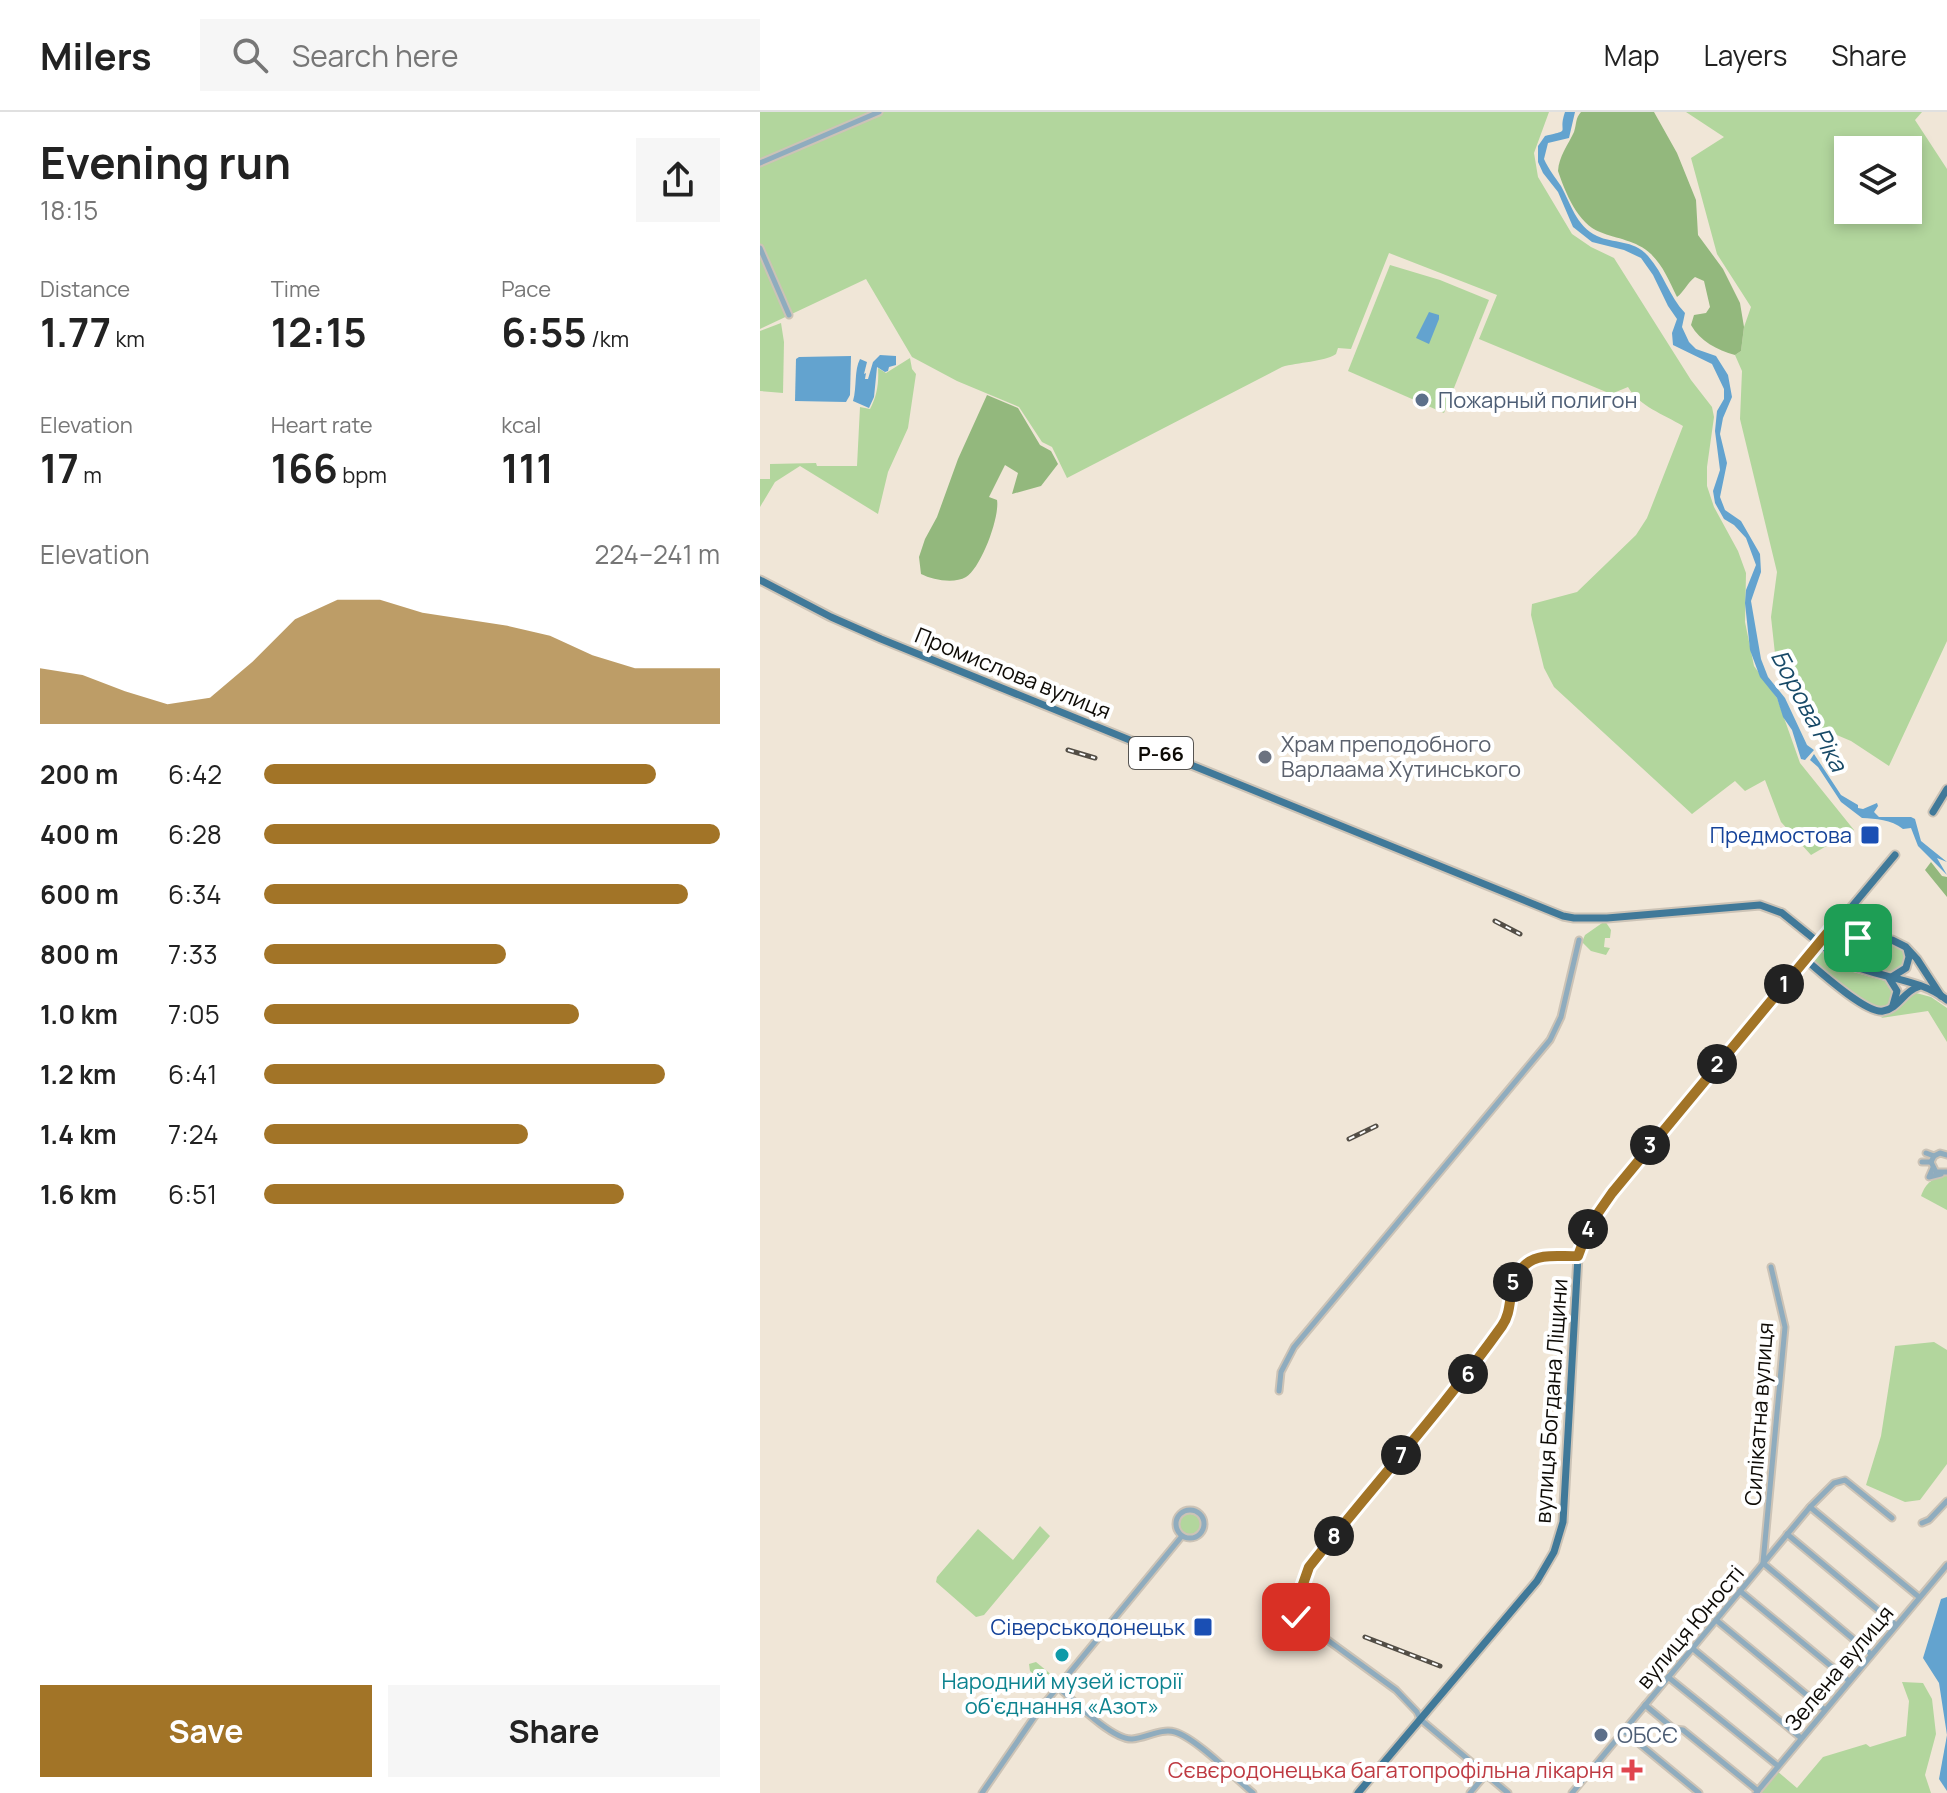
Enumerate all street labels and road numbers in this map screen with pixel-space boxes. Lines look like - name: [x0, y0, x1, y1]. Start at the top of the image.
- street label: Промислова вулиця: [911, 620, 1115, 726]
- road number: Р-66: [1129, 737, 1193, 769]
- street label: вулиця Богдана Ліщини: [1527, 1278, 1575, 1524]
- street label: Силікатна вулиця: [1738, 1321, 1780, 1507]
- street label: вулиця Юності: [1629, 1559, 1751, 1695]
- street label: Зелена вулиця: [1778, 1599, 1900, 1737]

